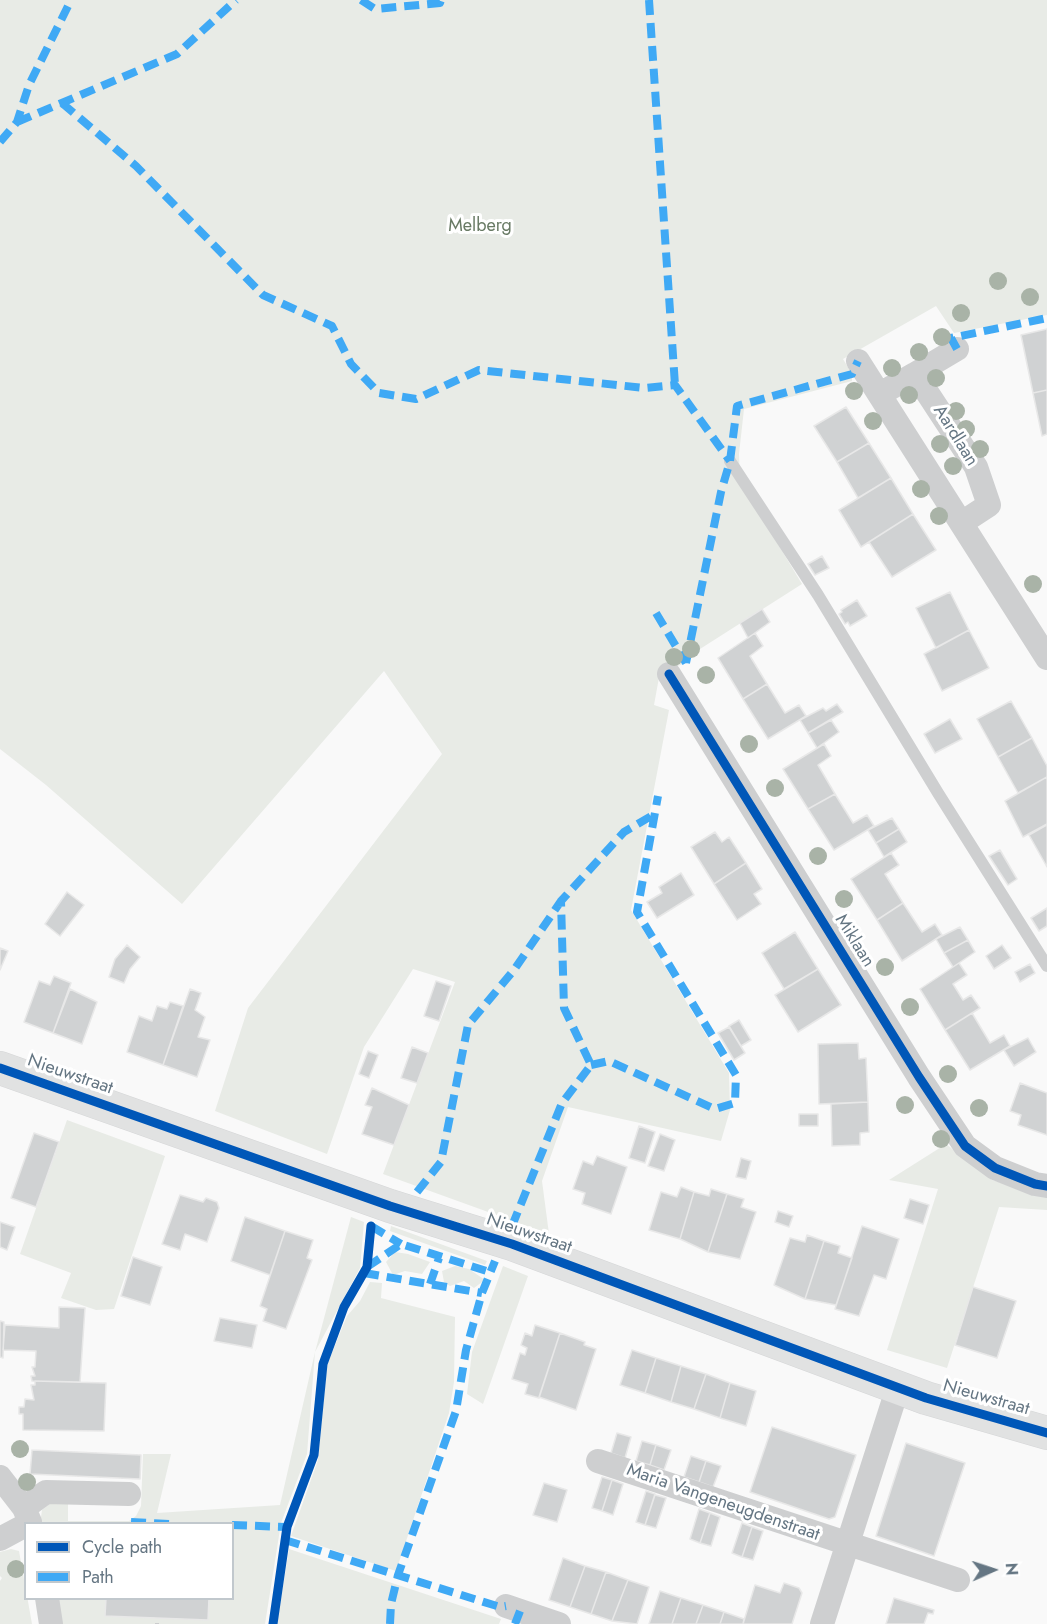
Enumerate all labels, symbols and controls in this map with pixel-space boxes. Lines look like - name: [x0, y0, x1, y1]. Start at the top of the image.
- park label: Melberg: [448, 216, 512, 238]
- street label: Aardlaan: [928, 401, 982, 471]
- street label: Miklaan: [829, 911, 879, 971]
- street label: Nieuwstraat: [24, 1050, 116, 1100]
- street label: Nieuwstraat: [483, 1209, 575, 1259]
- street label: Nieuwstraat: [940, 1375, 1032, 1421]
- street label: Maria Vangeneugdenstraat: [624, 1460, 822, 1546]
- legend: [24, 1522, 234, 1600]
- text: Cycle path: [82, 1534, 162, 1560]
- north arrow: [963, 1540, 1023, 1600]
- text: N: [1000, 1562, 1023, 1576]
- text: Path: [82, 1564, 114, 1590]

